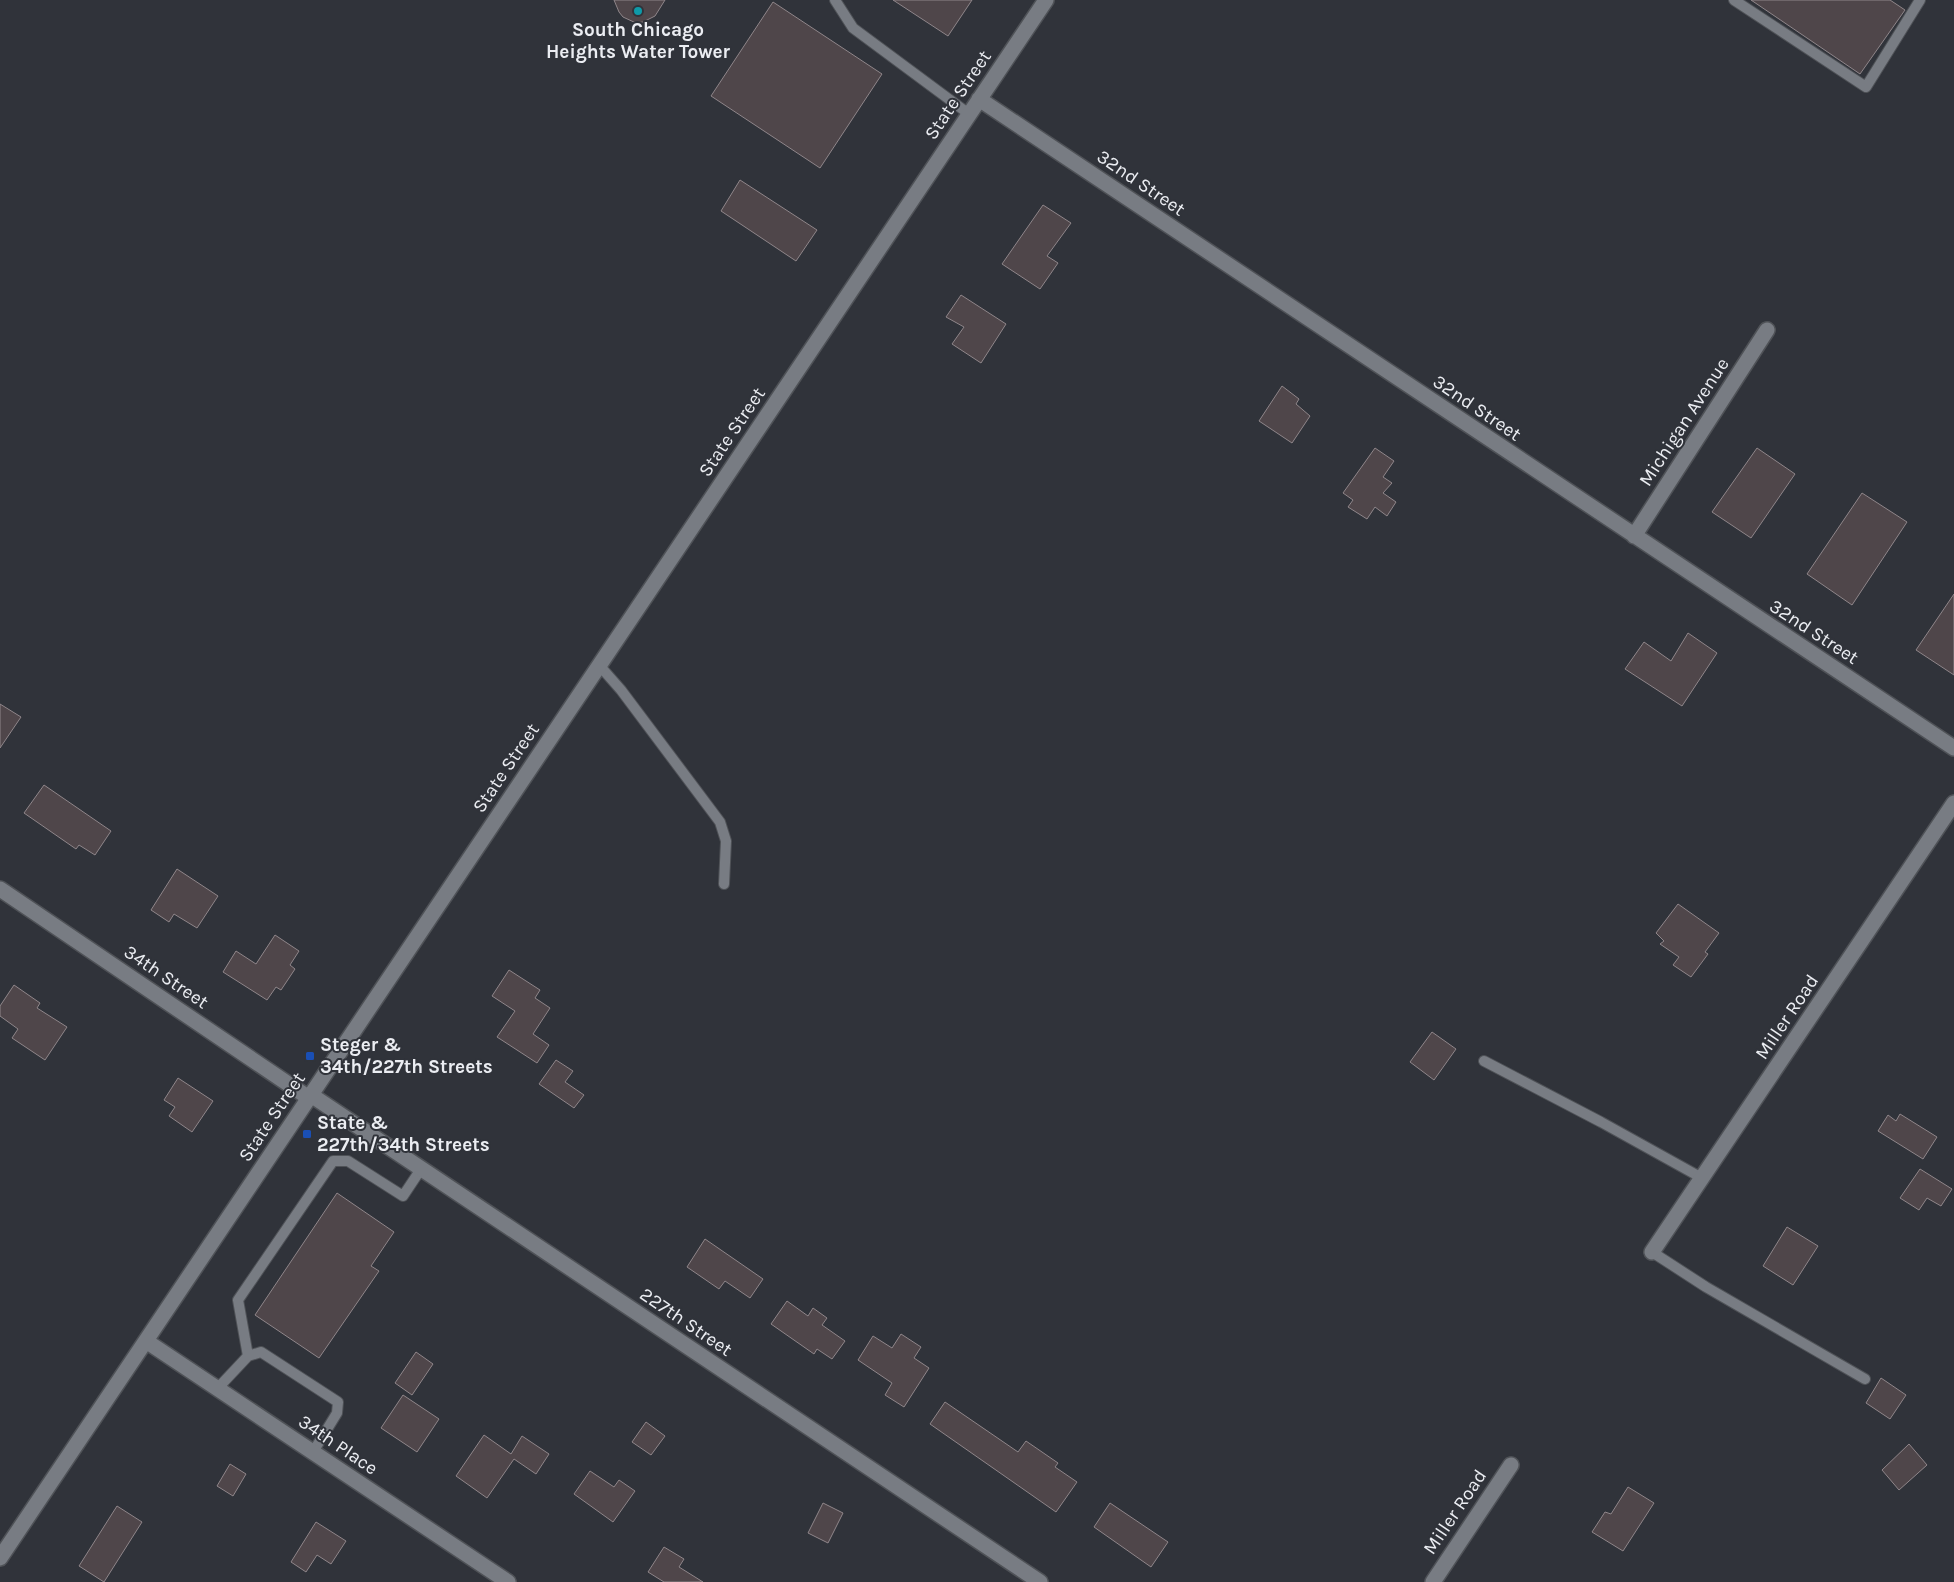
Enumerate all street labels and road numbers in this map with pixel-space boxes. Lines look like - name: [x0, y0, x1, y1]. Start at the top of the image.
- street label: State Street: [920, 46, 996, 144]
- street label: 32nd Street: [1093, 145, 1189, 221]
- street label: Michigan Avenue: [1634, 354, 1734, 490]
- street label: 32nd Street: [1429, 370, 1525, 446]
- street label: State Street: [694, 383, 770, 481]
- street label: 32nd Street: [1765, 595, 1863, 669]
- street label: State Street: [468, 719, 544, 817]
- street label: 34th Street: [120, 941, 212, 1013]
- street label: Miller Road: [1751, 971, 1823, 1063]
- street label: State Street: [234, 1068, 310, 1166]
- street label: 227th Street: [636, 1283, 736, 1361]
- street label: 34th Place: [294, 1410, 382, 1480]
- street label: Miller Road: [1419, 1466, 1491, 1558]

